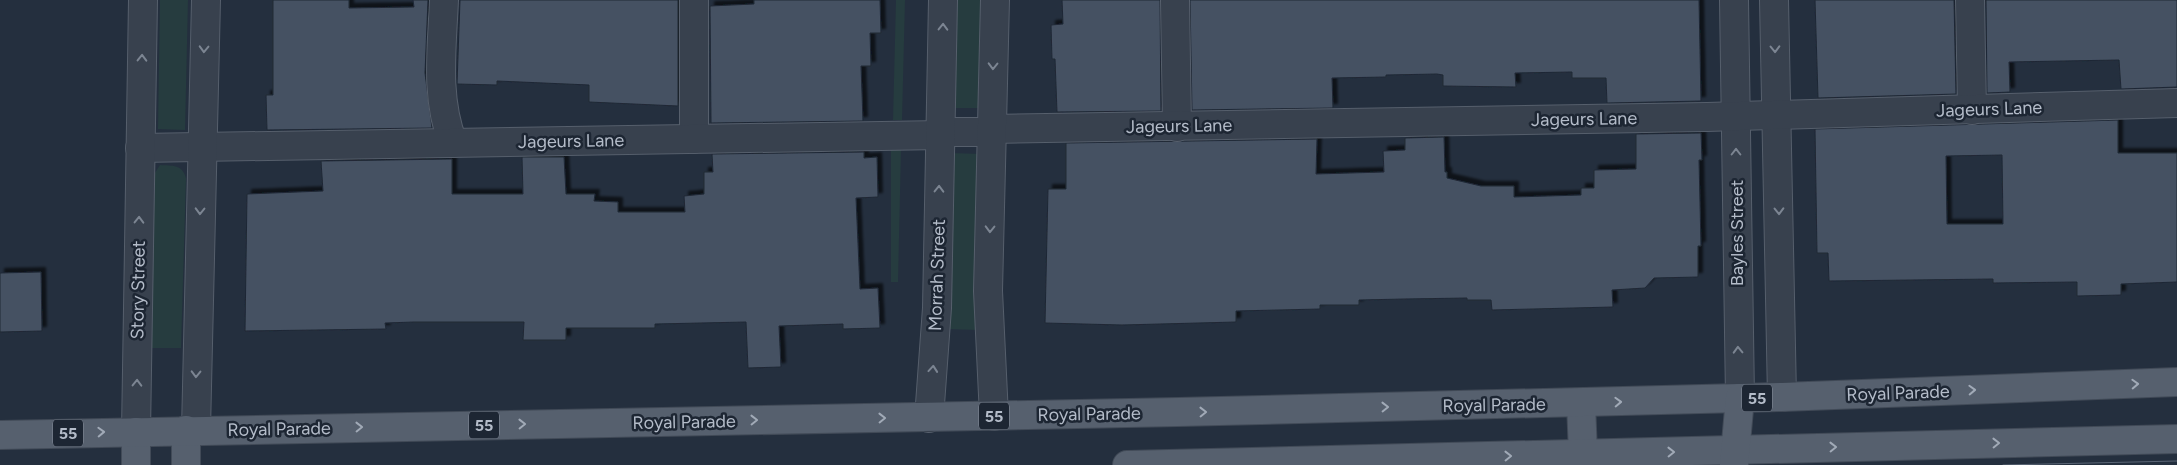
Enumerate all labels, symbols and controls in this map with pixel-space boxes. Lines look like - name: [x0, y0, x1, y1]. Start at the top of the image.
- one-way arrow: [937, 23, 948, 31]
- one-way arrow: [199, 45, 210, 53]
- one-way arrow: [1770, 45, 1781, 53]
- one-way arrow: [137, 54, 147, 62]
- one-way arrow: [988, 62, 998, 70]
- street label: Jageurs Lane: [1936, 96, 2043, 122]
- street label: Jageurs Lane: [1531, 107, 1637, 131]
- street label: Jageurs Lane: [1126, 114, 1232, 138]
- street label: Jageurs Lane: [518, 129, 624, 153]
- one-way arrow: [1731, 148, 1741, 156]
- street label: Bayles Street: [1726, 180, 1748, 286]
- one-way arrow: [934, 185, 945, 193]
- one-way arrow: [195, 208, 205, 215]
- one-way arrow: [1774, 208, 1784, 215]
- one-way arrow: [134, 216, 144, 224]
- street label: Morrah Street: [924, 219, 950, 331]
- one-way arrow: [984, 225, 995, 233]
- street label: Story Street: [126, 240, 150, 340]
- one-way arrow: [1733, 345, 1744, 353]
- one-way arrow: [927, 365, 938, 373]
- one-way arrow: [191, 370, 201, 378]
- one-way arrow: [131, 379, 142, 387]
- one-way arrow: [2132, 379, 2139, 389]
- street label: Royal Parade: [1846, 380, 1950, 406]
- road number: 55: [1742, 384, 1772, 412]
- one-way arrow: [1969, 385, 1977, 395]
- street label: Royal Parade: [1442, 393, 1546, 417]
- one-way arrow: [1614, 396, 1622, 407]
- road number: 55: [979, 402, 1009, 430]
- street label: Royal Parade: [1037, 402, 1141, 426]
- one-way arrow: [1382, 402, 1389, 412]
- one-way arrow: [1200, 407, 1207, 417]
- street label: Royal Parade: [632, 410, 736, 434]
- road number: 55: [469, 412, 499, 438]
- one-way arrow: [878, 413, 886, 424]
- one-way arrow: [750, 415, 758, 426]
- street label: Royal Parade: [227, 417, 331, 441]
- road number: 55: [53, 419, 83, 446]
- one-way arrow: [518, 419, 526, 430]
- one-way arrow: [356, 422, 364, 432]
- one-way arrow: [97, 427, 105, 438]
- one-way arrow: [1992, 438, 2000, 448]
- one-way arrow: [1829, 442, 1837, 453]
- one-way arrow: [1667, 446, 1675, 457]
- one-way arrow: [1504, 450, 1512, 461]

